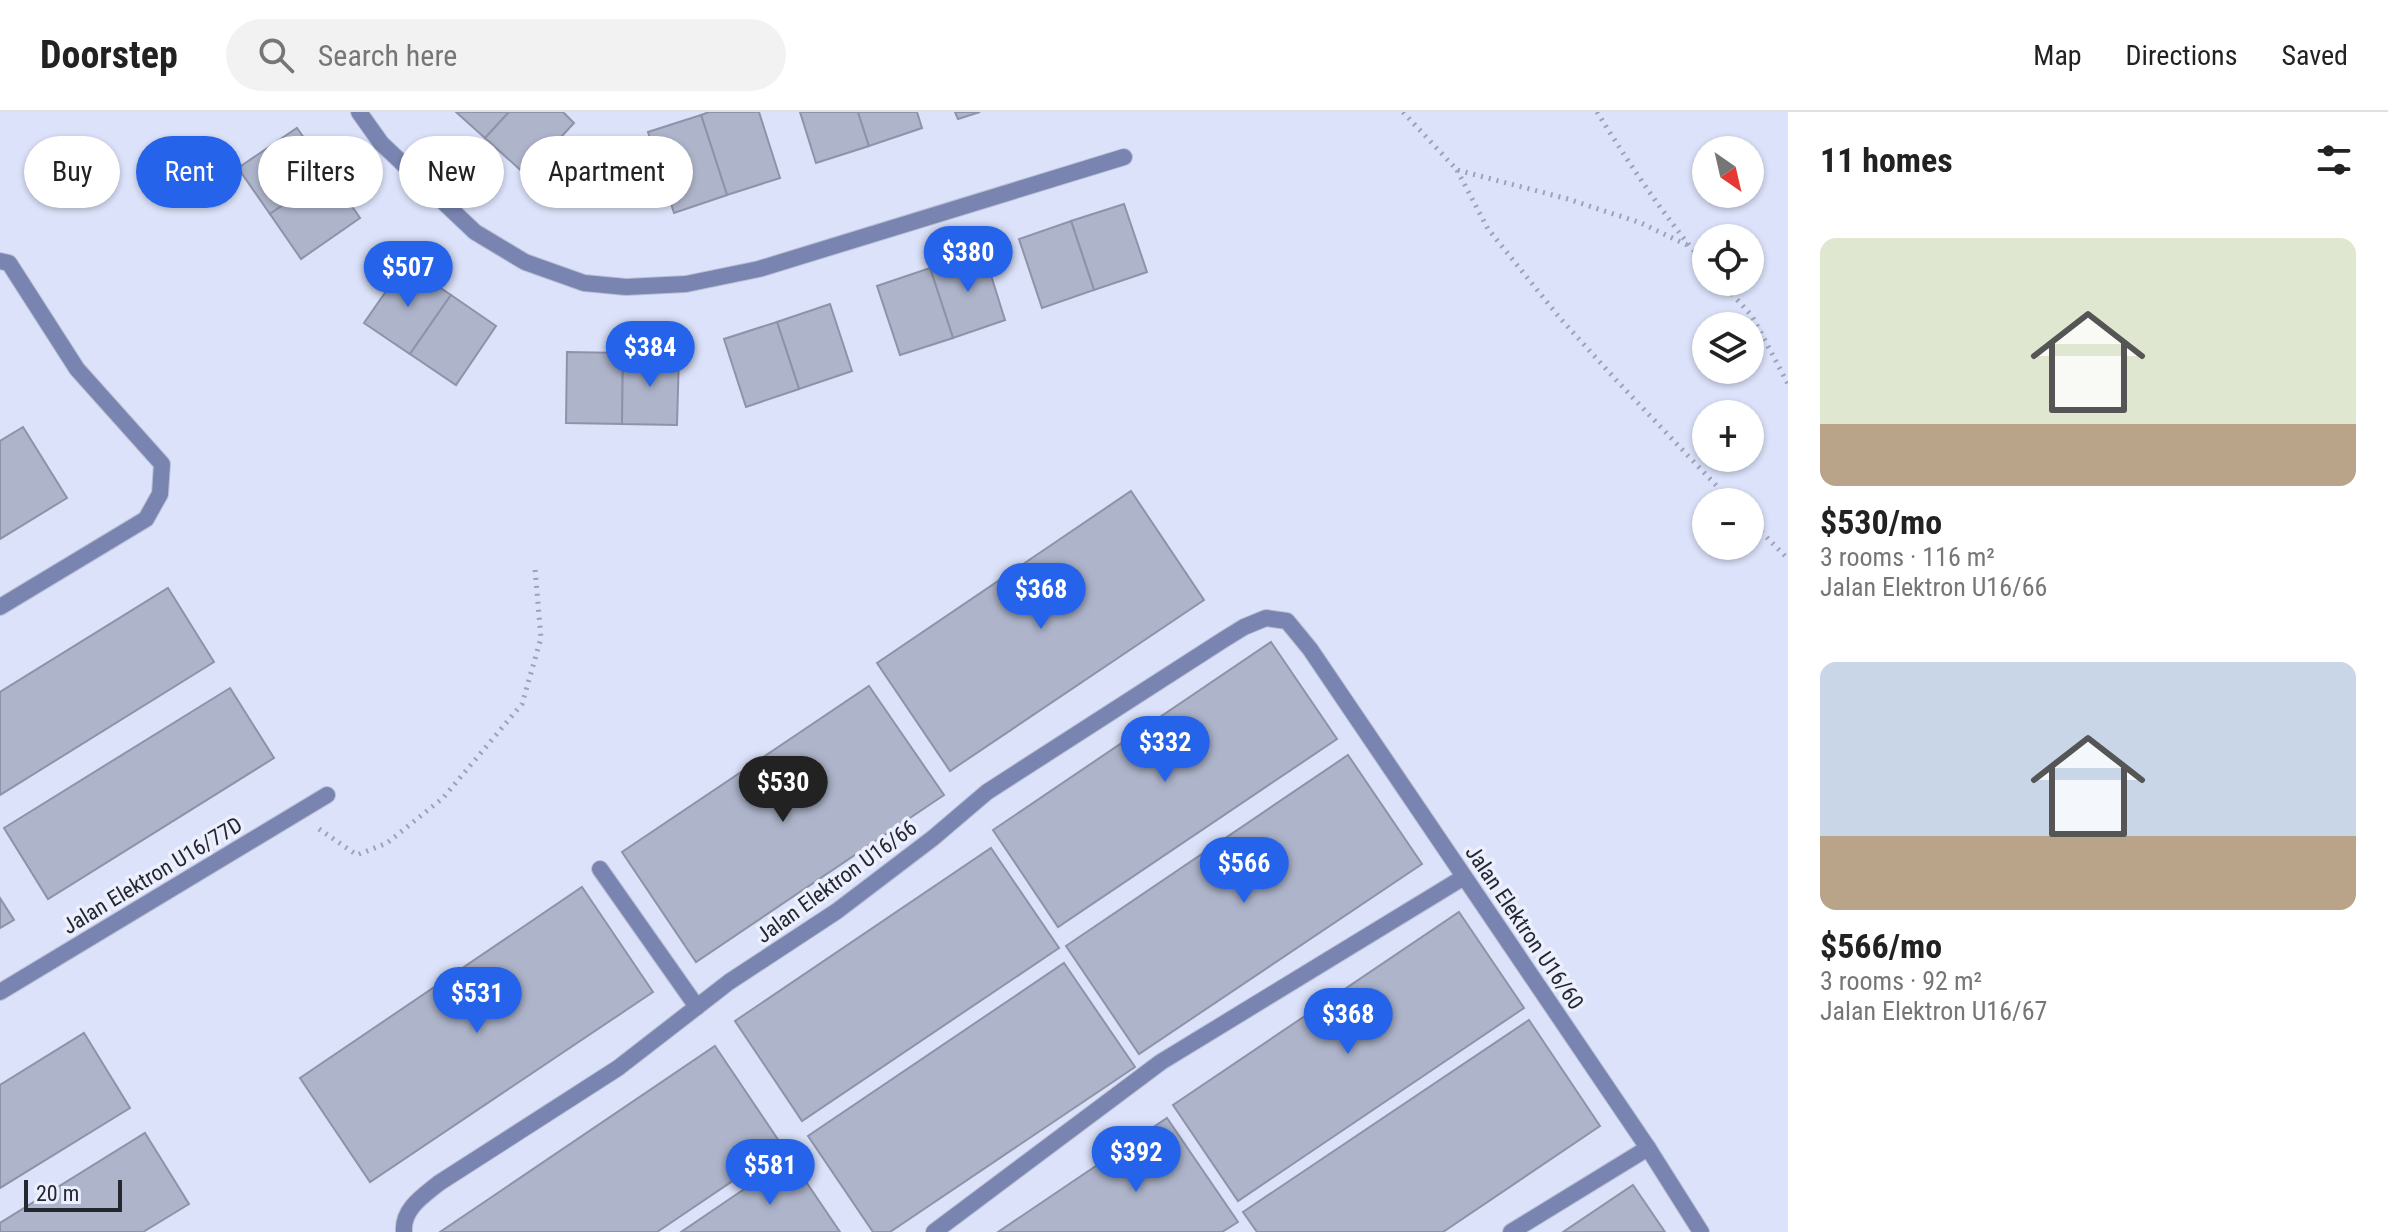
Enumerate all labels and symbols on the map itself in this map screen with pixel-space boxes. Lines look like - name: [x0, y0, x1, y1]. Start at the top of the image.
- north arrow: [1692, 136, 1764, 208]
- pin: $380: [921, 226, 1015, 294]
- pin: $507: [361, 241, 455, 309]
- pin: $384: [603, 321, 697, 389]
- pin: $368: [994, 563, 1088, 631]
- pin: $332: [1118, 716, 1212, 784]
- pin: $530: [736, 756, 830, 824]
- street label: Jalan Elektron U16/77D: [58, 812, 247, 939]
- street label: Jalan Elektron U16/66: [751, 815, 921, 948]
- pin: $566: [1197, 837, 1291, 905]
- street label: Jalan Elektron U16/60: [1460, 841, 1589, 1014]
- pin: $531: [430, 967, 524, 1035]
- pin: $368: [1301, 988, 1395, 1056]
- pin: $392: [1089, 1126, 1183, 1194]
- pin: $581: [723, 1139, 817, 1207]
- scale bar: [24, 1176, 122, 1212]

